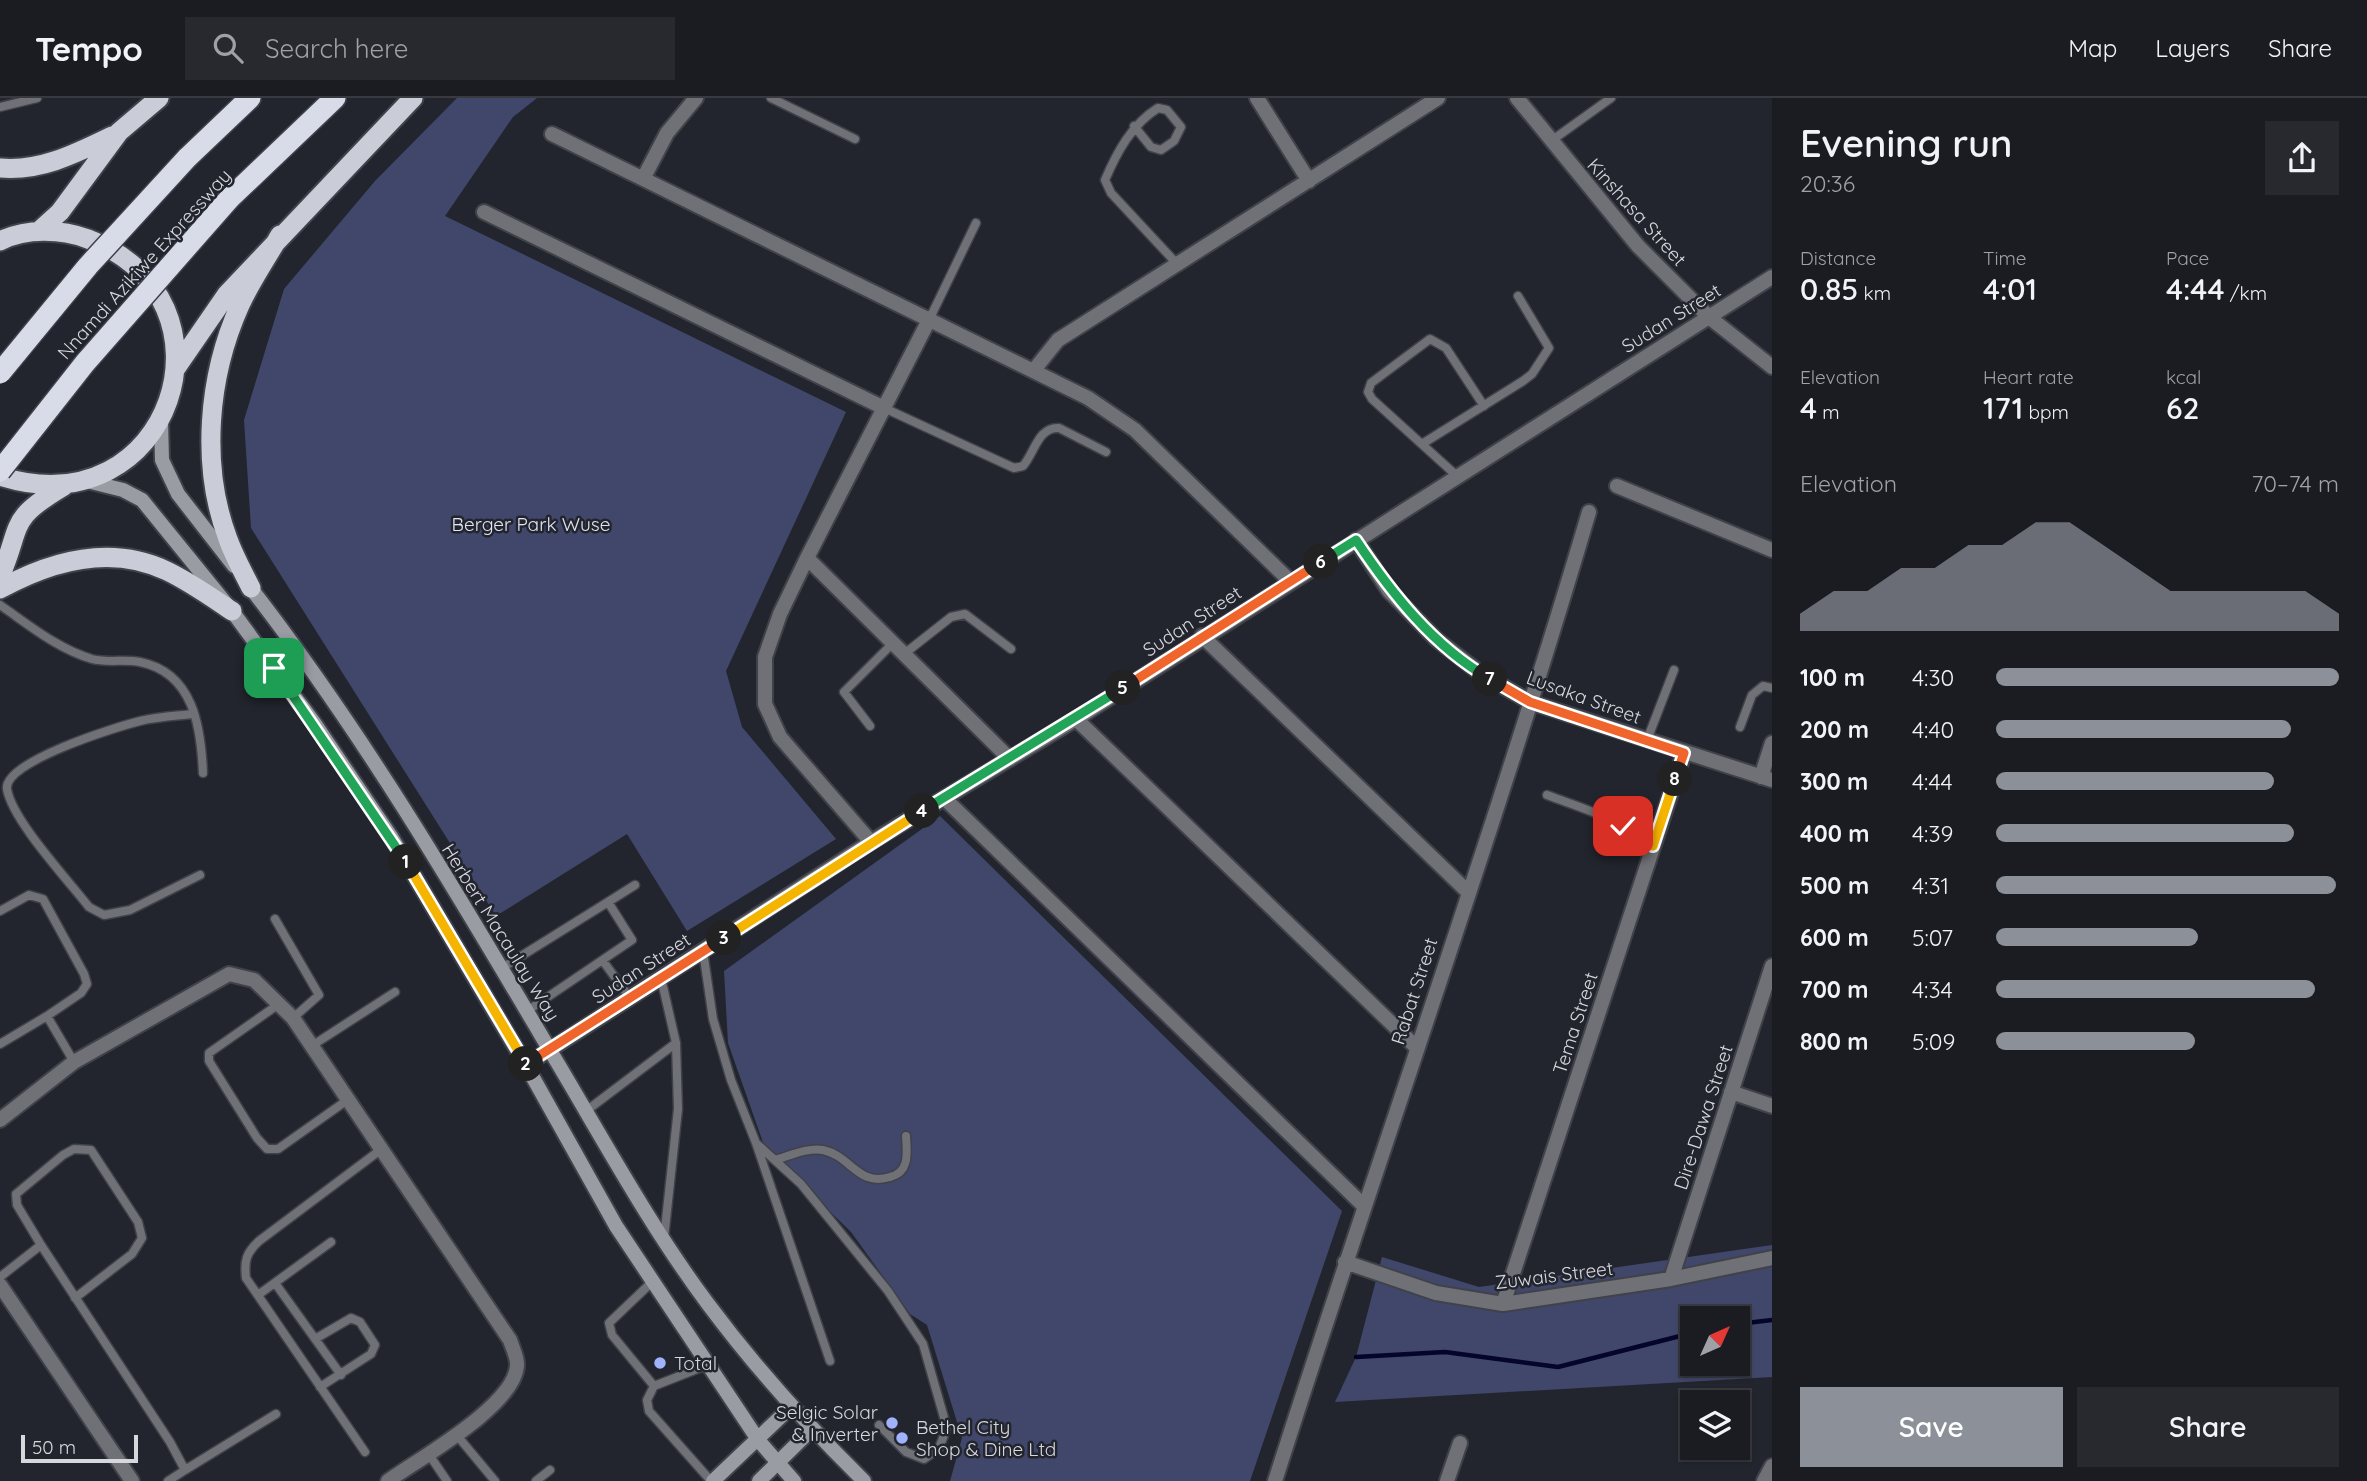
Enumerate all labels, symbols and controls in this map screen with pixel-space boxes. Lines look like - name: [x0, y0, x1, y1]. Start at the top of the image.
- search box: [185, 17, 675, 80]
- text: Tempo: [35, 28, 143, 69]
- icon: search: [209, 29, 247, 67]
- text: Search here: [265, 32, 408, 65]
- text: Map: [2068, 33, 2117, 63]
- text: Layers: [2155, 33, 2230, 63]
- text: Share: [2268, 33, 2332, 63]
- text: Evening run: [1800, 119, 2013, 167]
- button: share: [2265, 121, 2339, 195]
- street label: Kinshasa Street: [1582, 153, 1692, 271]
- street label: Nnamdi Azikiwe Expressway: [52, 164, 236, 364]
- text: 20:36: [1800, 169, 1855, 198]
- text: Distance: [1800, 246, 1876, 270]
- text: Time: [1983, 246, 2027, 270]
- text: Pace: [2166, 246, 2209, 270]
- text: 0.85: [1800, 270, 1858, 308]
- text: 4:01: [1983, 270, 2037, 308]
- text: 4:44: [2166, 270, 2224, 308]
- street label: Sudan Street: [1617, 278, 1725, 358]
- text: km: [1858, 281, 1891, 305]
- text: /km: [2224, 281, 2267, 305]
- text: Elevation: [1800, 365, 1880, 389]
- text: Heart rate: [1983, 365, 2074, 389]
- text: kcal: [2166, 365, 2201, 389]
- text: 4: [1800, 389, 1817, 427]
- text: 171: [1983, 389, 2023, 427]
- text: 62: [2166, 389, 2199, 427]
- text: m: [1817, 400, 1840, 424]
- text: bpm: [2023, 400, 2069, 424]
- text: Elevation: [1800, 469, 1897, 498]
- text: 70–74 m: [2252, 469, 2339, 498]
- park label: Berger Park Wuse: [452, 512, 610, 536]
- pin: 6: [1304, 545, 1338, 580]
- text: 6: [1315, 549, 1326, 573]
- street label: Sudan Street: [1138, 580, 1246, 662]
- pin: [244, 638, 304, 698]
- icon: arrive: [255, 649, 293, 687]
- pin: 7: [1472, 662, 1508, 696]
- text: 100 m: [1800, 663, 1865, 692]
- text: 4:30: [1912, 663, 1954, 692]
- street label: Lusaka Street: [1523, 665, 1645, 729]
- text: 7: [1484, 666, 1495, 690]
- pin: 5: [1106, 670, 1140, 706]
- text: 5: [1117, 675, 1128, 699]
- text: 200 m: [1800, 715, 1869, 744]
- text: 4:40: [1912, 715, 1954, 744]
- pin: 8: [1658, 762, 1692, 796]
- text: 8: [1669, 766, 1680, 790]
- text: 300 m: [1800, 767, 1868, 796]
- text: 4:44: [1912, 767, 1953, 796]
- pin: 4: [904, 794, 940, 828]
- pin: [1593, 796, 1653, 856]
- text: 4: [916, 798, 927, 822]
- icon: check: [1604, 807, 1642, 845]
- text: 400 m: [1800, 819, 1869, 848]
- text: 4:39: [1912, 819, 1953, 848]
- street label: Herbert Macaulay Way: [437, 839, 565, 1025]
- pin: 1: [388, 844, 424, 880]
- text: 1: [402, 849, 409, 873]
- text: 500 m: [1800, 871, 1869, 900]
- text: 4:31: [1912, 871, 1949, 900]
- pin: 3: [706, 920, 742, 956]
- text: 600 m: [1800, 923, 1869, 952]
- text: 5:07: [1912, 923, 1953, 952]
- text: 3: [718, 925, 729, 949]
- street label: Sudan Street: [587, 927, 695, 1009]
- street label: Rabat Street: [1385, 935, 1443, 1047]
- street label: Tema Street: [1547, 969, 1603, 1077]
- text: 700 m: [1800, 975, 1869, 1004]
- text: 4:34: [1912, 975, 1953, 1004]
- text: 800 m: [1800, 1027, 1869, 1056]
- text: 5:09: [1912, 1027, 1955, 1056]
- street label: Dire-Dawa Street: [1668, 1042, 1738, 1192]
- pin: 2: [508, 1046, 544, 1082]
- text: 2: [520, 1051, 531, 1075]
- street label: Zuwais Street: [1494, 1256, 1614, 1294]
- north arrow: [1680, 1306, 1750, 1376]
- map controls: [1680, 1306, 1750, 1460]
- place label: Total: [674, 1351, 717, 1375]
- marker: Total: [652, 1355, 668, 1371]
- button: Save: [1800, 1387, 2063, 1467]
- button: Share: [2077, 1387, 2339, 1467]
- button: layers: [1680, 1390, 1750, 1460]
- place label: Selgic Solar & Inverter: [776, 1400, 879, 1446]
- marker: Selgic Solar & Inverter: [884, 1415, 900, 1431]
- place label: Bethel City Shop & Dine Ltd: [916, 1415, 1056, 1461]
- marker: Bethel City Shop & Dine Ltd: [894, 1430, 910, 1446]
- scale bar: [21, 1432, 138, 1464]
- text: 50 m: [32, 1435, 76, 1459]

